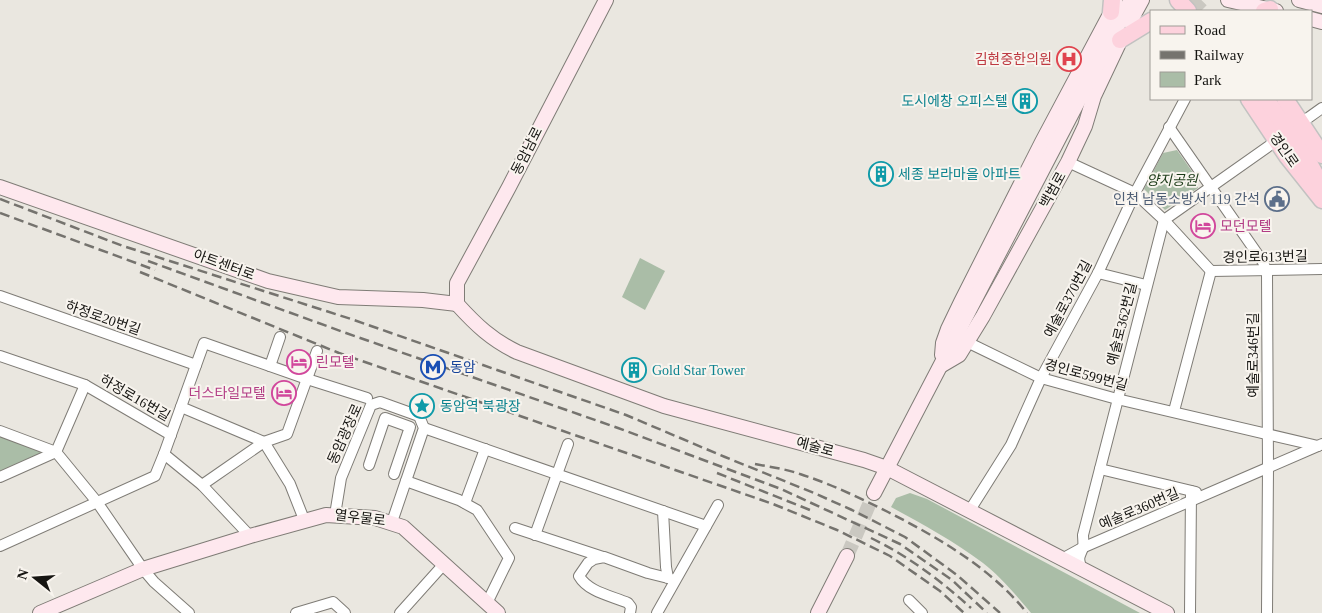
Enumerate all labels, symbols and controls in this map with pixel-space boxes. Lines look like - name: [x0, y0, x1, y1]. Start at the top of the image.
- legend: [1150, 10, 1312, 100]
- text: Road: [1194, 22, 1226, 38]
- hospital icon: 김현중한의원: [1056, 46, 1082, 72]
- text: Railway: [1194, 47, 1244, 63]
- place label: 김현중한의원: [975, 51, 1052, 67]
- text: Park: [1194, 72, 1222, 88]
- building icon: 도시에창 오피스텔: [1012, 88, 1038, 114]
- place label: 도시에창 오피스텔: [901, 94, 1008, 109]
- street label: 동암남로: [509, 125, 545, 177]
- street label: 경인로: [1267, 130, 1301, 170]
- building icon: 세종 보라마을 아파트: [868, 161, 894, 187]
- place label: 세종 보라마을 아파트: [898, 167, 1021, 182]
- street label: 백범로: [1037, 169, 1069, 211]
- park label: 양지공원: [1146, 173, 1199, 188]
- public building icon: 인천 남동소방서 119 간석: [1264, 186, 1290, 212]
- place label: 인천 남동소방서 119 간석: [1113, 191, 1260, 207]
- hotel icon: 모던모텔: [1190, 213, 1216, 239]
- place label: 모던모텔: [1220, 219, 1272, 234]
- street label: 아트센터로: [191, 247, 257, 283]
- street label: 경인로613번길: [1222, 249, 1308, 265]
- street label: 예술로370번길: [1041, 258, 1095, 340]
- street label: 예술로362번길: [1104, 281, 1140, 367]
- street label: 하정로20번길: [63, 298, 143, 338]
- street label: 예술로346번길: [1246, 312, 1261, 398]
- hotel icon: 린모텔: [286, 349, 312, 375]
- metro station icon: 동암: [420, 354, 446, 380]
- place label: 린모텔: [316, 355, 355, 370]
- building icon: Gold Star Tower: [621, 357, 647, 383]
- street label: 경인로599번길: [1043, 357, 1129, 393]
- place label: 동암: [450, 360, 476, 375]
- place label: Gold Star Tower: [652, 363, 745, 378]
- street label: 하정로16번길: [97, 372, 173, 424]
- hotel icon: 더스타일모텔: [271, 380, 297, 406]
- place label: 더스타일모텔: [189, 386, 266, 401]
- place icon: 동암역 북광장: [409, 393, 435, 419]
- place label: 동암역 북광장: [440, 399, 521, 414]
- street label: 동암광장로: [325, 401, 365, 466]
- street label: 예술로: [794, 435, 836, 459]
- street label: 예술로360번길: [1097, 485, 1181, 533]
- street label: 열우물로: [334, 507, 387, 529]
- north arrow: [10, 553, 60, 603]
- text: N: [14, 567, 32, 581]

